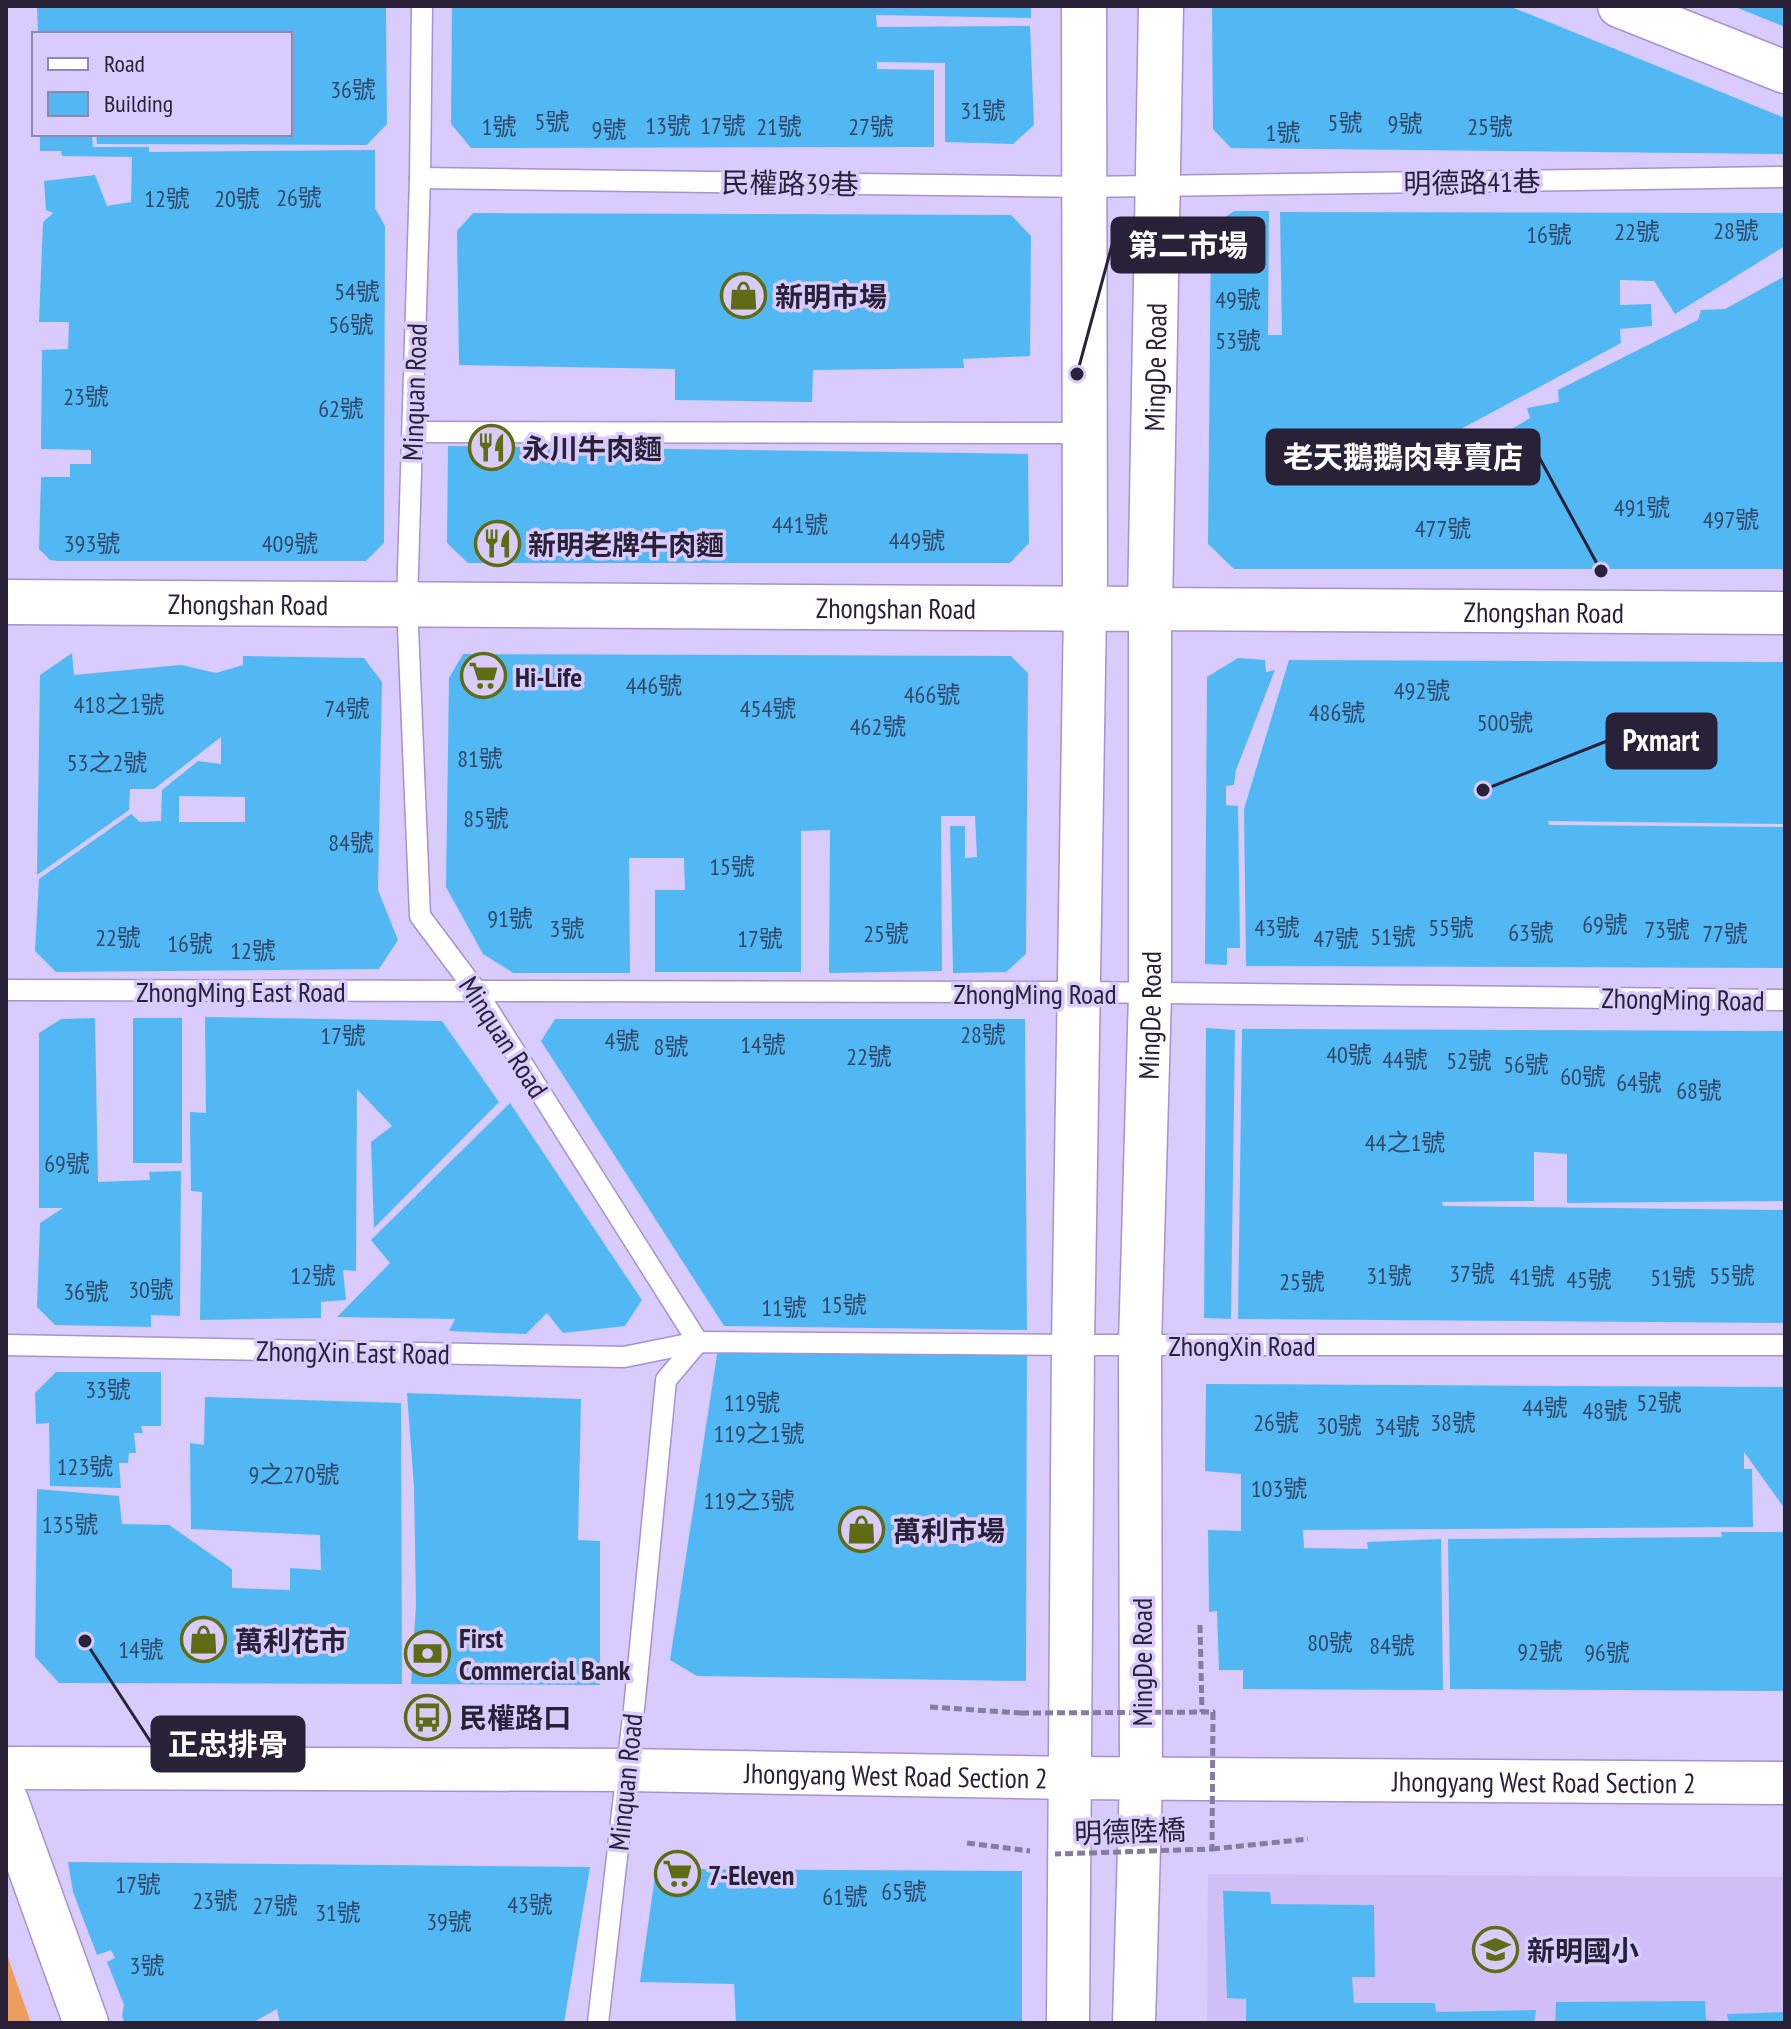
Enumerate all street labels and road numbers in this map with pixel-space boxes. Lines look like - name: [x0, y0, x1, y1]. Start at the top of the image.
- street label: 明德路41巷: [1403, 162, 1541, 202]
- street label: 民權路39巷: [721, 163, 859, 203]
- street label: MingDe Road: [1135, 303, 1174, 432]
- street label: Minquan Road: [393, 323, 435, 461]
- street label: Zhongshan Road: [168, 584, 328, 622]
- street label: Zhongshan Road: [816, 588, 976, 626]
- street label: Zhongshan Road: [1464, 592, 1624, 630]
- street label: MingDe Road: [1129, 951, 1169, 1080]
- street label: Minquan Road: [451, 969, 557, 1105]
- street label: ZhongMing East Road: [136, 973, 346, 1010]
- street label: ZhongMing Road: [953, 975, 1117, 1012]
- street label: ZhongMing Road: [1601, 979, 1765, 1019]
- street label: ZhongXin Road: [1168, 1327, 1316, 1364]
- street label: ZhongXin East Road: [256, 1332, 450, 1372]
- street label: MingDe Road: [1123, 1598, 1160, 1726]
- street label: Minquan Road: [599, 1712, 651, 1852]
- street label: Jhongyang West Road Section 2: [743, 1754, 1048, 1796]
- street label: Jhongyang West Road Section 2: [1391, 1762, 1696, 1801]
- street label: 明德陸橋: [1073, 1811, 1187, 1851]

